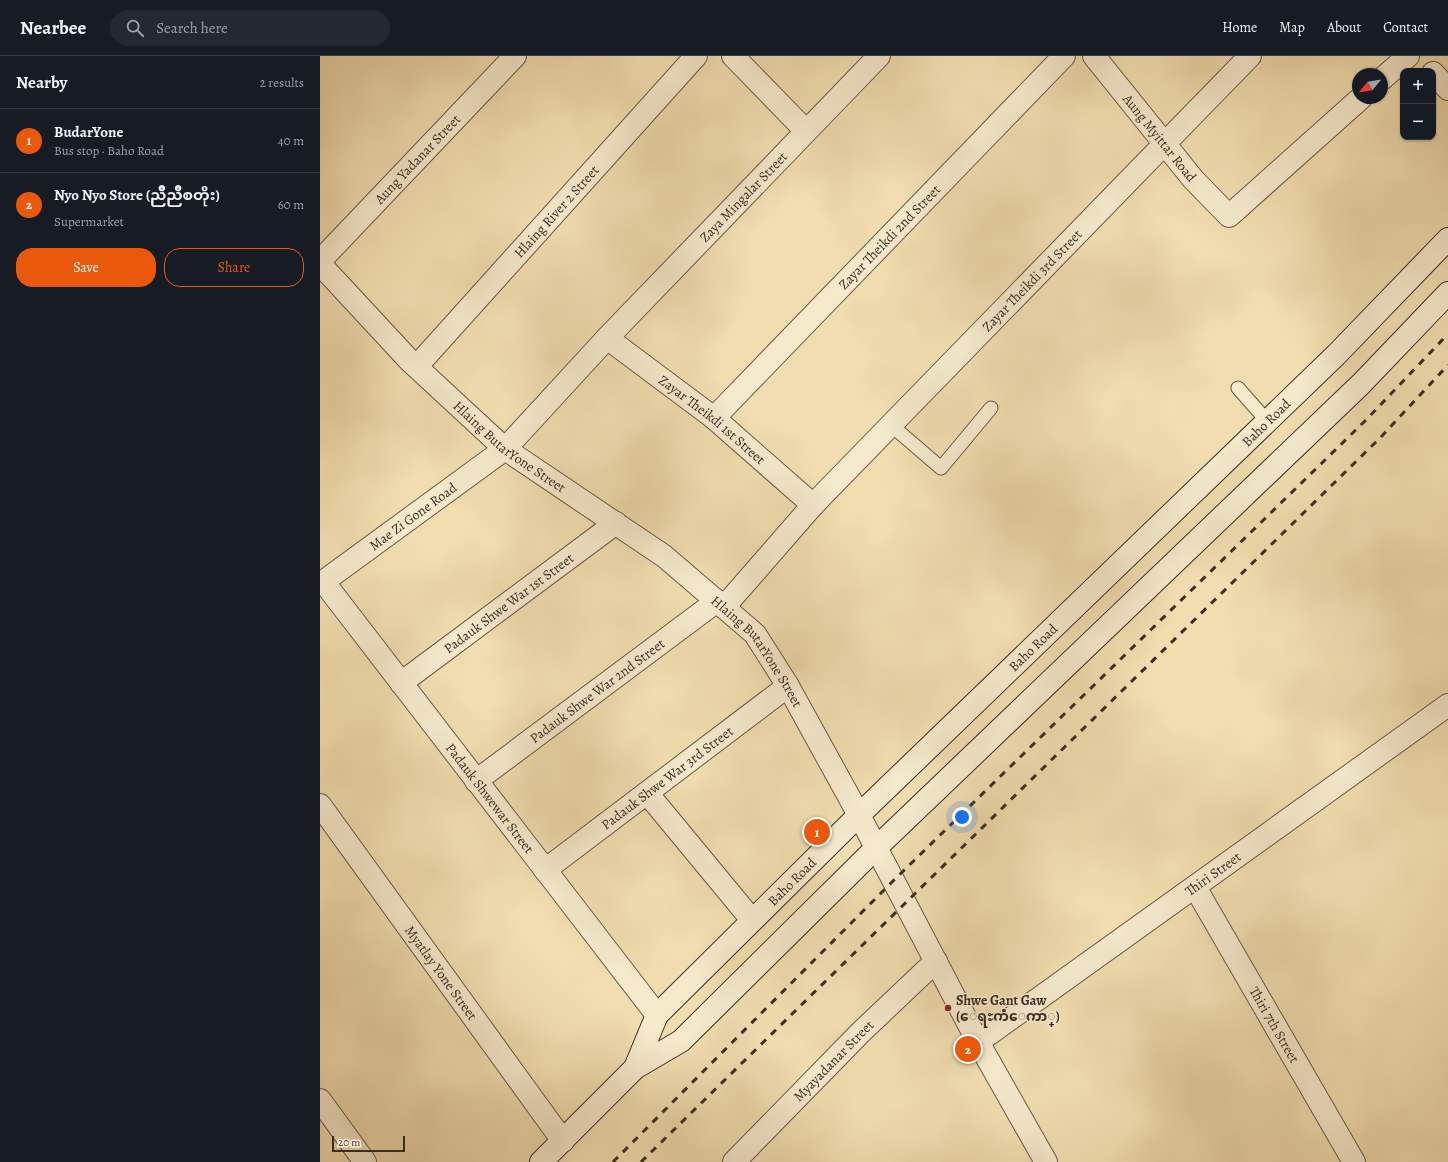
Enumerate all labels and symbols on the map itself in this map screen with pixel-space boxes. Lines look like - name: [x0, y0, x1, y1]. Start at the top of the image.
- north arrow: [1352, 68, 1388, 104]
- street label: Aung Myittar Road: [1118, 89, 1201, 186]
- street label: Aung Yadanar Street: [370, 110, 465, 209]
- street label: Zaya Mingalar Street: [695, 147, 792, 246]
- street label: Hlaing River 2 Street: [510, 161, 604, 262]
- street label: Zayar Theikdi 2nd Street: [834, 180, 945, 294]
- street label: Zayar Theikdi 3rd Street: [978, 225, 1087, 336]
- street label: Zayar Theikdi 1st Street: [655, 371, 769, 469]
- street label: Baho Road: [1238, 394, 1295, 451]
- street label: Hlaing ButarYone Street: [449, 397, 570, 498]
- street label: Mae Zi Gone Road: [366, 478, 461, 555]
- street label: Padauk Shwe War 1st Street: [440, 549, 578, 658]
- street label: Hlaing ButarYone Street: [707, 591, 807, 711]
- street label: Baho Road: [1004, 619, 1062, 676]
- street label: Padauk Shwe War 2nd Street: [526, 634, 669, 748]
- street label: Padauk Shwe War 3rd Street: [597, 722, 738, 834]
- street label: Padauk Shwewar Street: [441, 739, 539, 858]
- your location: [952, 807, 972, 827]
- pin: 1: [804, 817, 830, 847]
- street label: Thiri Street: [1181, 847, 1245, 900]
- street label: Baho Road: [764, 853, 821, 910]
- street label: Myatlay Yone Street: [400, 922, 482, 1025]
- street label: Thiri 7th Street: [1245, 983, 1304, 1067]
- place label: Shwe Gant Gaw (ေရႊကံံေကာ္): [956, 991, 1060, 1028]
- marker: Shwe Gant Gaw (ေရႊကံံေကာ္): [943, 1003, 953, 1013]
- street label: Myayadanar Street: [789, 1016, 878, 1106]
- pin: 2: [955, 1034, 981, 1064]
- scale bar: [332, 1134, 405, 1153]

